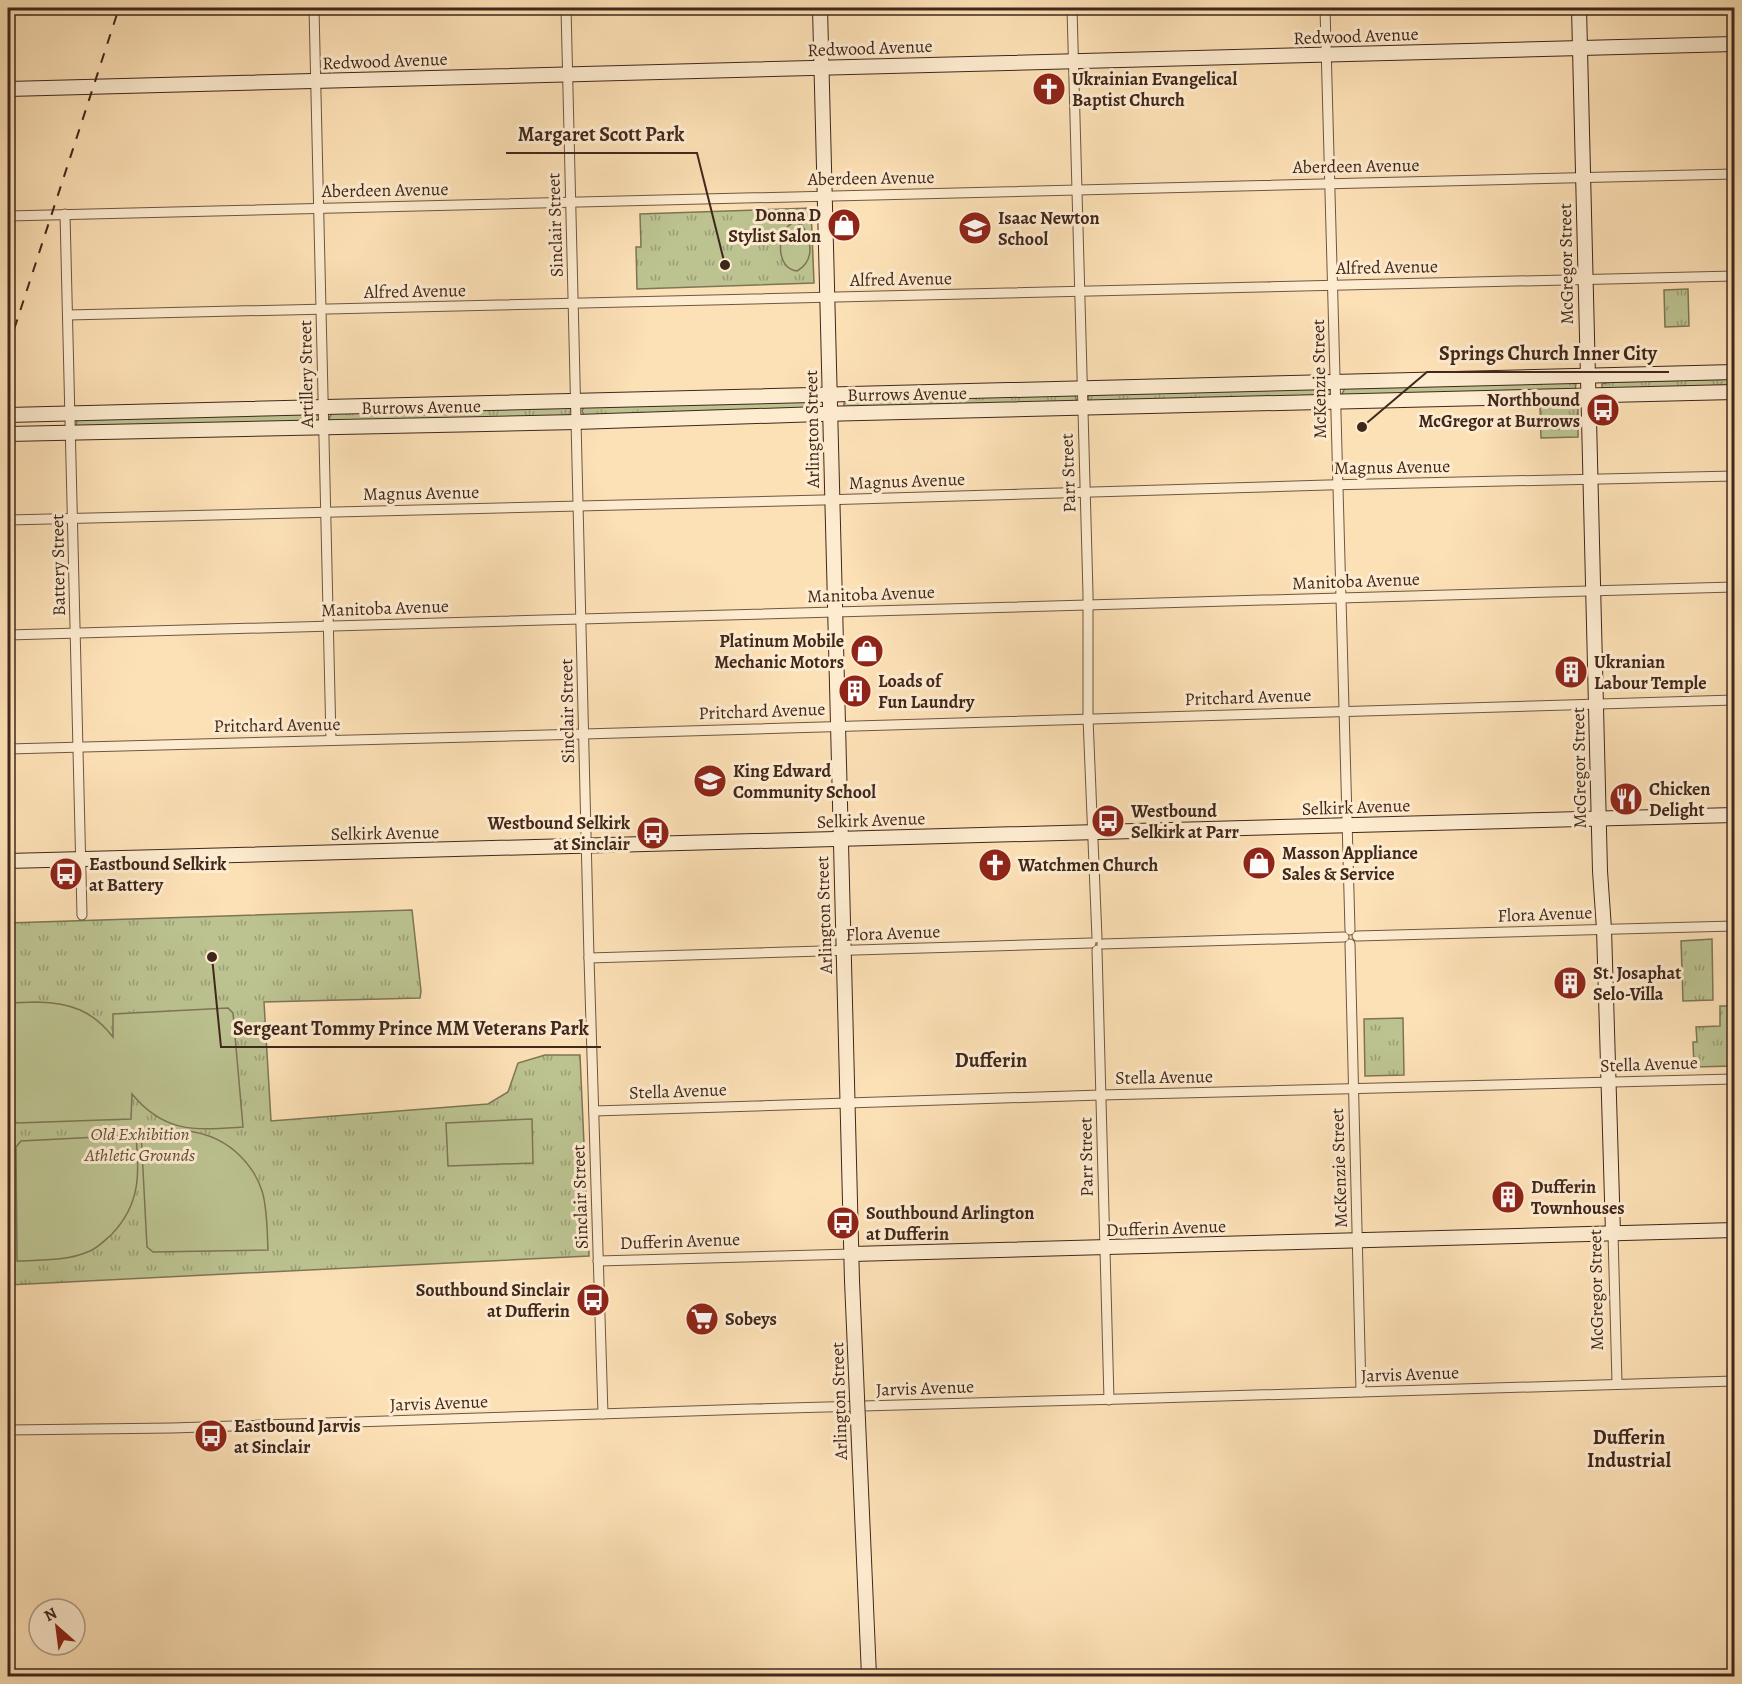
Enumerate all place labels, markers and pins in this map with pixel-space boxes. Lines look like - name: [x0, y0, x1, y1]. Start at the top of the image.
- place label: Ukrainian Evangelical Baptist Church: [1072, 67, 1238, 112]
- church icon: Ukrainian Evangelical Baptist Church: [1031, 71, 1067, 107]
- callout: Margaret Scott Park: [506, 115, 697, 153]
- place label: Donna D Stylist Salon: [728, 203, 821, 248]
- place label: Isaac Newton School: [998, 206, 1100, 251]
- shop icon: Donna D Stylist Salon: [826, 207, 862, 243]
- school or university icon: Isaac Newton School: [957, 210, 993, 246]
- callout: Springs Church Inner City: [1427, 334, 1669, 372]
- place label: Northbound McGregor at Burrows: [1419, 388, 1580, 433]
- bus stop icon: Northbound McGregor at Burrows: [1585, 392, 1621, 428]
- place label: Platinum Mobile Mechanic Motors: [714, 629, 844, 674]
- shop icon: Platinum Mobile Mechanic Motors: [849, 633, 885, 669]
- place label: Ukranian Labour Temple: [1594, 650, 1707, 695]
- building icon: Ukranian Labour Temple: [1553, 654, 1589, 690]
- place label: Loads of Fun Laundry: [878, 669, 975, 714]
- building icon: Loads of Fun Laundry: [837, 673, 873, 709]
- place label: King Edward Community School: [733, 759, 876, 804]
- school or university icon: King Edward Community School: [692, 763, 728, 799]
- place label: Chicken Delight: [1649, 777, 1710, 822]
- restaurant icon: Chicken Delight: [1608, 781, 1644, 817]
- place label: Westbound Selkirk at Parr: [1130, 799, 1240, 844]
- bus stop icon: Westbound Selkirk at Parr: [1090, 803, 1126, 839]
- place label: Westbound Selkirk at Sinclair: [487, 811, 631, 856]
- bus stop icon: Westbound Selkirk at Sinclair: [635, 815, 671, 851]
- place label: Masson Appliance Sales & Service: [1282, 841, 1418, 886]
- shop icon: Masson Appliance Sales & Service: [1241, 845, 1277, 881]
- church icon: Watchmen Church: [977, 847, 1013, 883]
- place label: Eastbound Selkirk at Battery: [89, 852, 227, 897]
- place label: Watchmen Church: [1017, 853, 1158, 877]
- bus stop icon: Eastbound Selkirk at Battery: [48, 856, 84, 892]
- place label: St. Josaphat Selo-Villa: [1593, 961, 1681, 1006]
- building icon: St. Josaphat Selo-Villa: [1552, 965, 1588, 1001]
- callout: Sergeant Tommy Prince MM Veterans Park: [221, 1009, 601, 1047]
- place label: Dufferin Townhouses: [1531, 1175, 1625, 1220]
- building icon: Dufferin Townhouses: [1490, 1179, 1526, 1215]
- place label: Southbound Arlington at Dufferin: [866, 1201, 1034, 1246]
- bus stop icon: Southbound Arlington at Dufferin: [825, 1205, 861, 1241]
- place label: Southbound Sinclair at Dufferin: [416, 1278, 571, 1323]
- bus stop icon: Southbound Sinclair at Dufferin: [575, 1282, 611, 1318]
- supermarket icon: Sobeys: [684, 1301, 720, 1337]
- place label: Sobeys: [725, 1307, 777, 1331]
- place label: Eastbound Jarvis at Sinclair: [234, 1414, 361, 1459]
- bus stop icon: Eastbound Jarvis at Sinclair: [193, 1418, 229, 1454]

